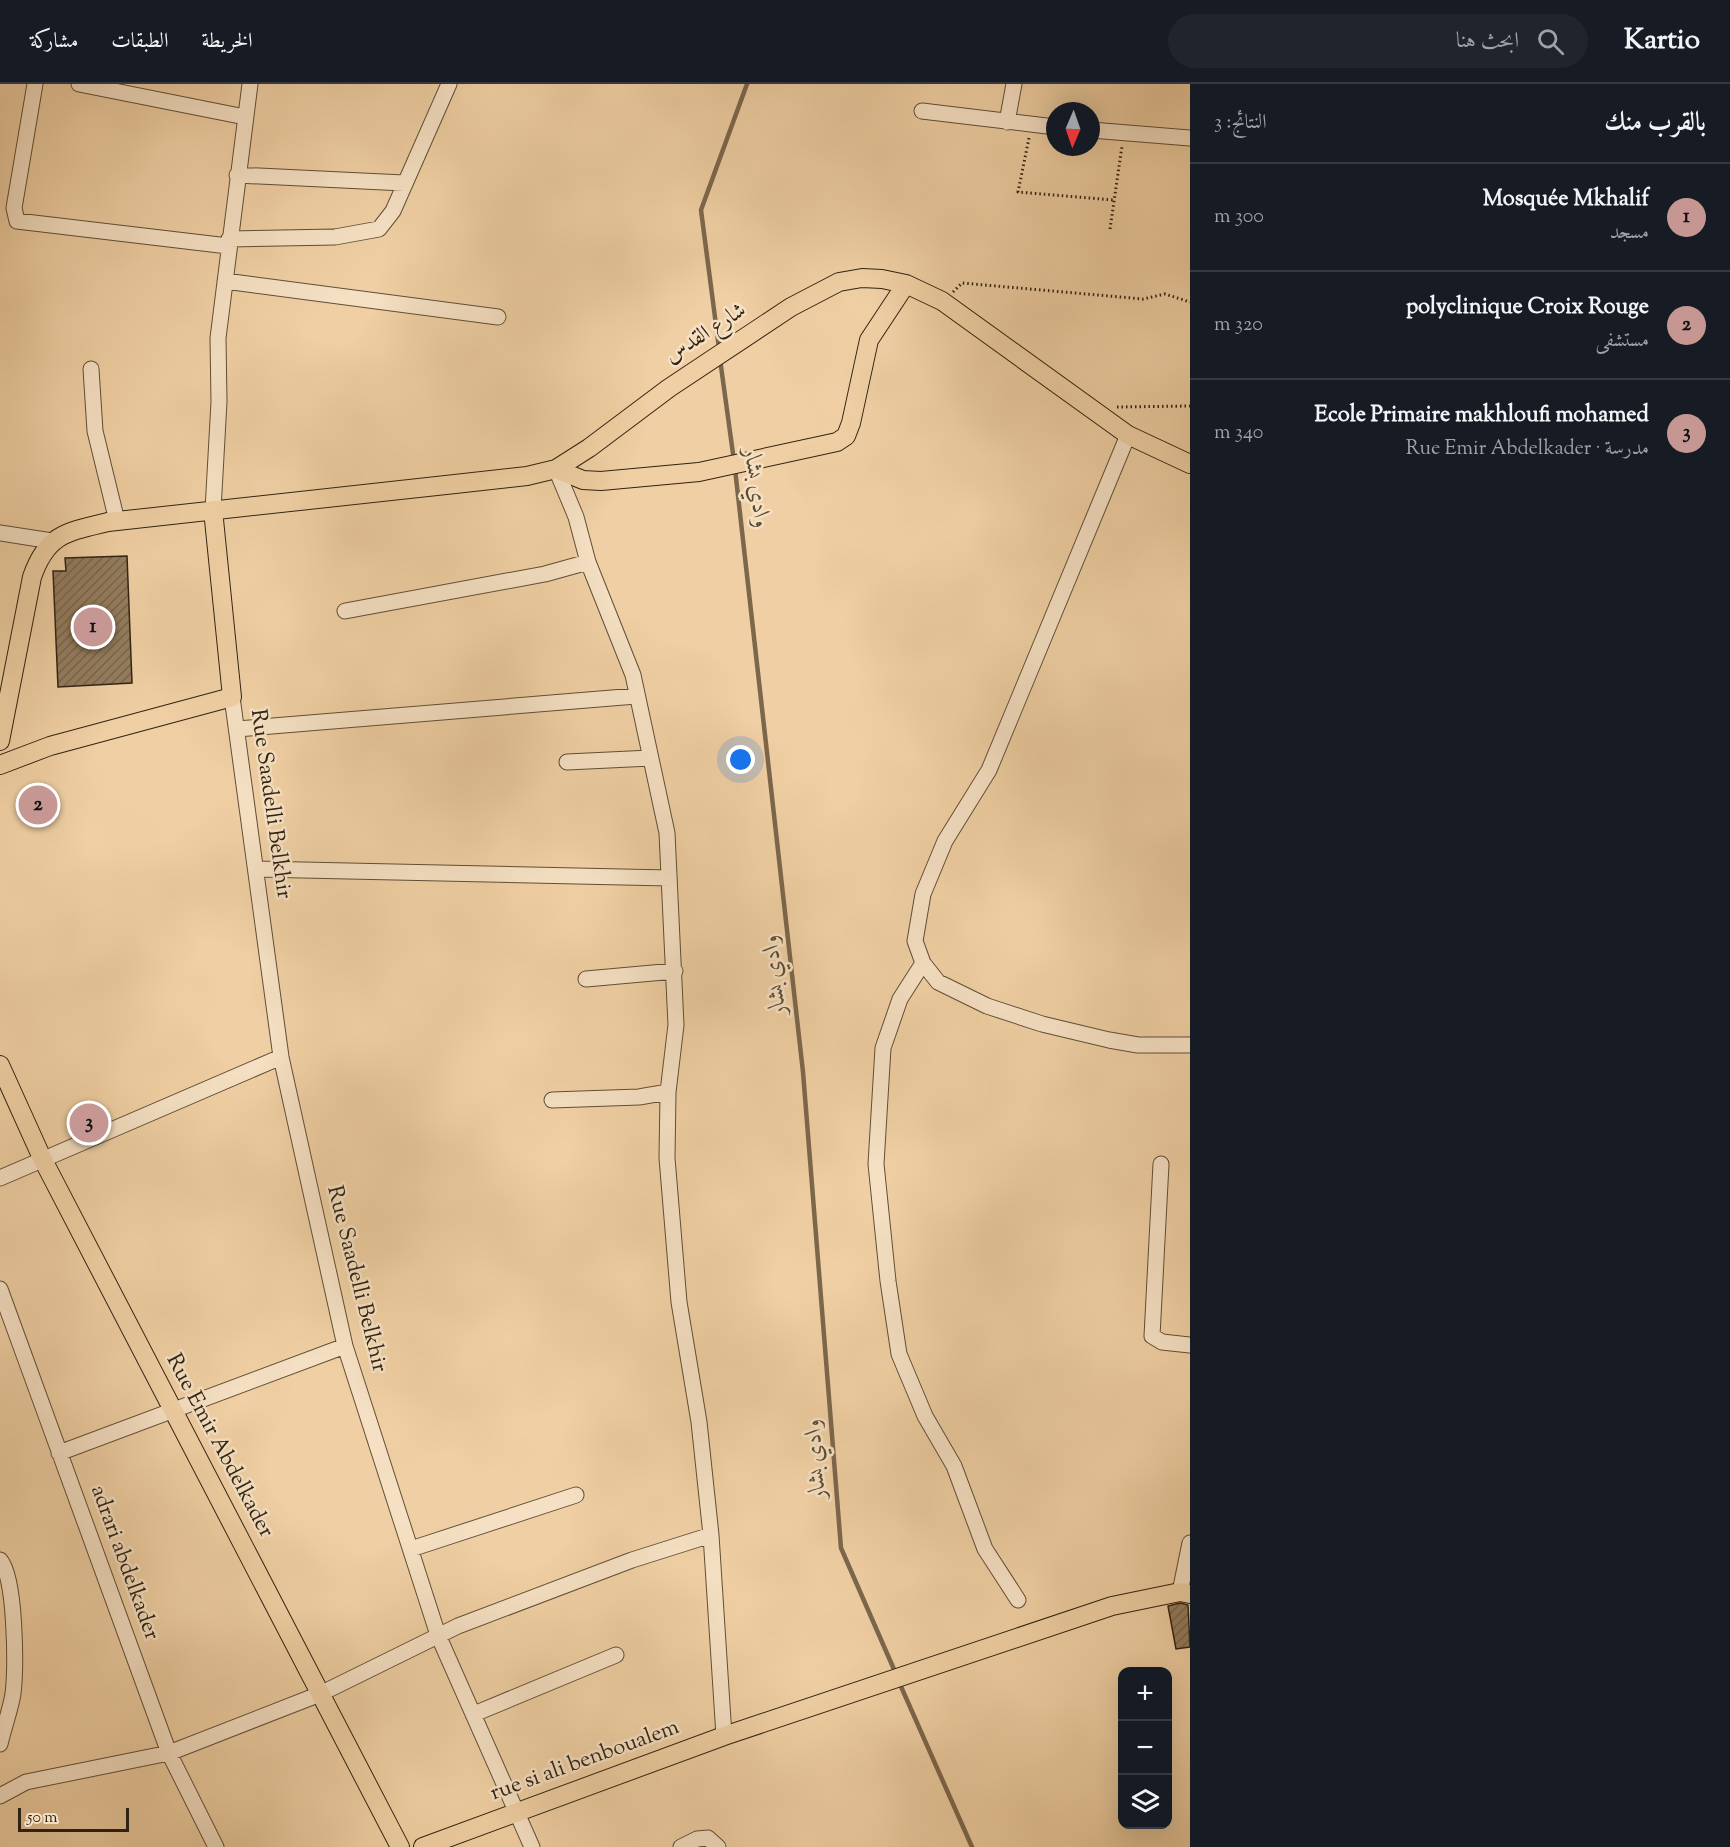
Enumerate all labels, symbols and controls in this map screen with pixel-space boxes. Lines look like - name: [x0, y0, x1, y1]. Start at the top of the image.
- search box: [1168, 14, 1588, 68]
- text: Kartio: [1624, 21, 1700, 61]
- icon: search: [1534, 25, 1567, 58]
- text: ابحث هنا: [1456, 26, 1519, 58]
- text: مشاركة: [30, 27, 78, 57]
- text: الطبقات: [111, 27, 168, 57]
- text: الخريطة: [201, 27, 253, 57]
- north arrow: [1046, 102, 1100, 156]
- text: بالقرب منك: [1604, 105, 1706, 142]
- text: النتائج: 3: [1214, 109, 1267, 138]
- text: Mosquée Mkhalif: [1483, 184, 1649, 216]
- text: 300 m: [1214, 203, 1264, 232]
- text: 1: [1683, 203, 1690, 232]
- text: مسجد: [1610, 219, 1649, 248]
- text: polyclinique Croix Rouge: [1406, 292, 1649, 324]
- street label: شارع القدس: [659, 296, 753, 372]
- text: 320 m: [1214, 311, 1263, 340]
- text: 2: [1682, 311, 1691, 340]
- text: مستشفى: [1596, 327, 1649, 356]
- text: Ecole Primaire makhloufi mohamed: [1315, 400, 1649, 432]
- text: 340 m: [1214, 419, 1263, 448]
- text: 3: [1682, 419, 1691, 448]
- text: مدرسة · Rue Emir Abdelkader: [1406, 435, 1649, 464]
- water label: وادي بشار: [733, 443, 778, 531]
- pin: 1: [74, 604, 112, 650]
- street label: Rue Saadelli Belkhir: [241, 707, 299, 901]
- your location: [726, 745, 755, 774]
- pin: 2: [18, 782, 57, 828]
- water label: وادي بشار: [754, 933, 796, 1019]
- pin: 3: [70, 1100, 109, 1146]
- street label: Rue Saadelli Belkhir: [317, 1182, 395, 1376]
- street label: Rue Emir Abdelkader: [157, 1348, 281, 1544]
- water label: وادي بشار: [796, 1417, 836, 1503]
- street label: adrari abdelkader: [81, 1481, 167, 1645]
- map controls: [1118, 1667, 1172, 1829]
- button: +: [1118, 1667, 1172, 1721]
- street label: rue si ali benboualem: [486, 1712, 684, 1810]
- button: −: [1118, 1721, 1172, 1775]
- button: layers: [1118, 1775, 1172, 1829]
- scale bar: [18, 1805, 129, 1832]
- text: 50 m: [27, 1807, 58, 1830]

